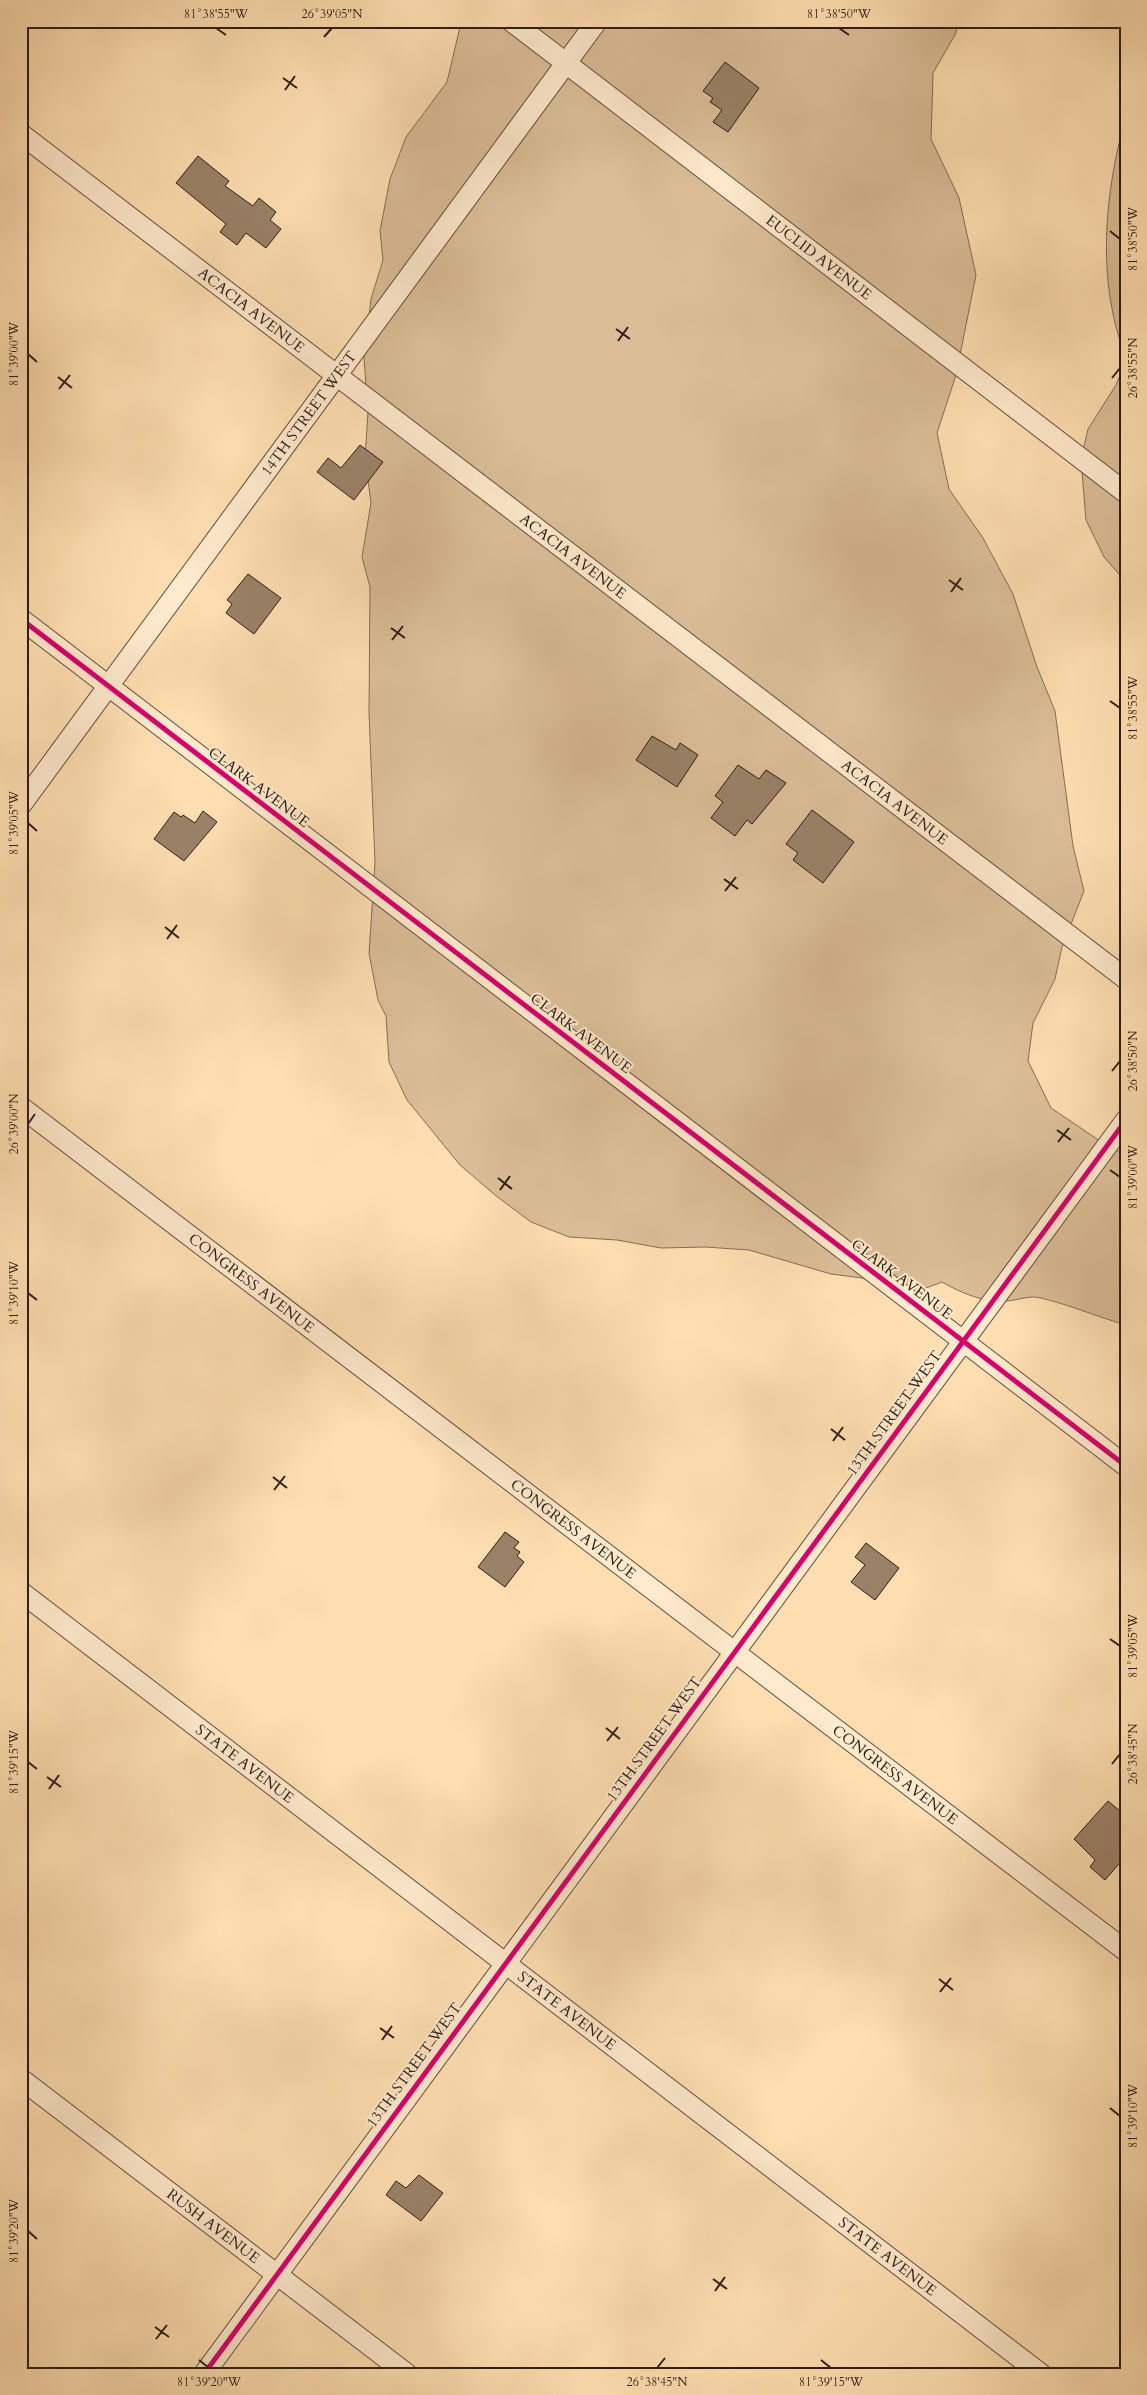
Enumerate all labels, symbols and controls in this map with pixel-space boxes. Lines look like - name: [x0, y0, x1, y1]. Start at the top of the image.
- text: 81°38'55"W: [184, 6, 249, 22]
- text: 26°39'05"N: [302, 6, 363, 22]
- text: 81°38'50"W: [807, 6, 872, 22]
- text: 81°38'50"W: [1125, 206, 1141, 271]
- street label: EUCLID AVENUE: [762, 210, 876, 304]
- street label: ACACIA AVENUE: [194, 263, 309, 357]
- text: 81°39'00"W: [6, 321, 22, 386]
- text: 26°38'55"N: [1125, 337, 1141, 398]
- street label: 14TH STREET WEST: [256, 347, 361, 480]
- street label: ACACIA AVENUE: [516, 509, 631, 603]
- text: 81°38'55"W: [1125, 675, 1141, 740]
- street label: CLARK AVENUE: [204, 742, 314, 832]
- street label: ACACIA AVENUE: [837, 755, 952, 849]
- text: 81°39'05"W: [6, 790, 22, 855]
- street label: CLARK AVENUE: [526, 988, 636, 1078]
- text: 26°38'50"N: [1125, 1030, 1141, 1091]
- text: 26°39'00"N: [6, 1093, 22, 1154]
- text: 81°39'00"W: [1125, 1144, 1141, 1209]
- street label: CONGRESS AVENUE: [185, 1229, 318, 1337]
- street label: CLARK AVENUE: [847, 1234, 957, 1324]
- text: 81°39'10"W: [6, 1260, 22, 1325]
- street label: 13TH STREET WEST: [842, 1347, 946, 1479]
- street label: CONGRESS AVENUE: [506, 1474, 640, 1583]
- text: 81°39'05"W: [1125, 1613, 1141, 1678]
- street label: 13TH STREET WEST: [602, 1673, 706, 1805]
- street label: STATE AVENUE: [192, 1720, 298, 1808]
- street label: CONGRESS AVENUE: [828, 1720, 962, 1829]
- text: 26°38'45"N: [1125, 1723, 1141, 1784]
- text: 81°39'15"W: [6, 1729, 22, 1794]
- street label: STATE AVENUE: [514, 1967, 620, 2055]
- street label: 13TH STREET WEST: [362, 1999, 466, 2131]
- text: 81°39'10"W: [1125, 2083, 1141, 2148]
- street label: RUSH AVENUE: [163, 2184, 264, 2268]
- text: 81°39'20"W: [6, 2198, 22, 2263]
- street label: STATE AVENUE: [834, 2212, 941, 2300]
- text: 81°39'20"W: [177, 2374, 242, 2390]
- text: 26°38'45"N: [627, 2374, 688, 2390]
- text: 81°39'15"W: [799, 2374, 864, 2390]

